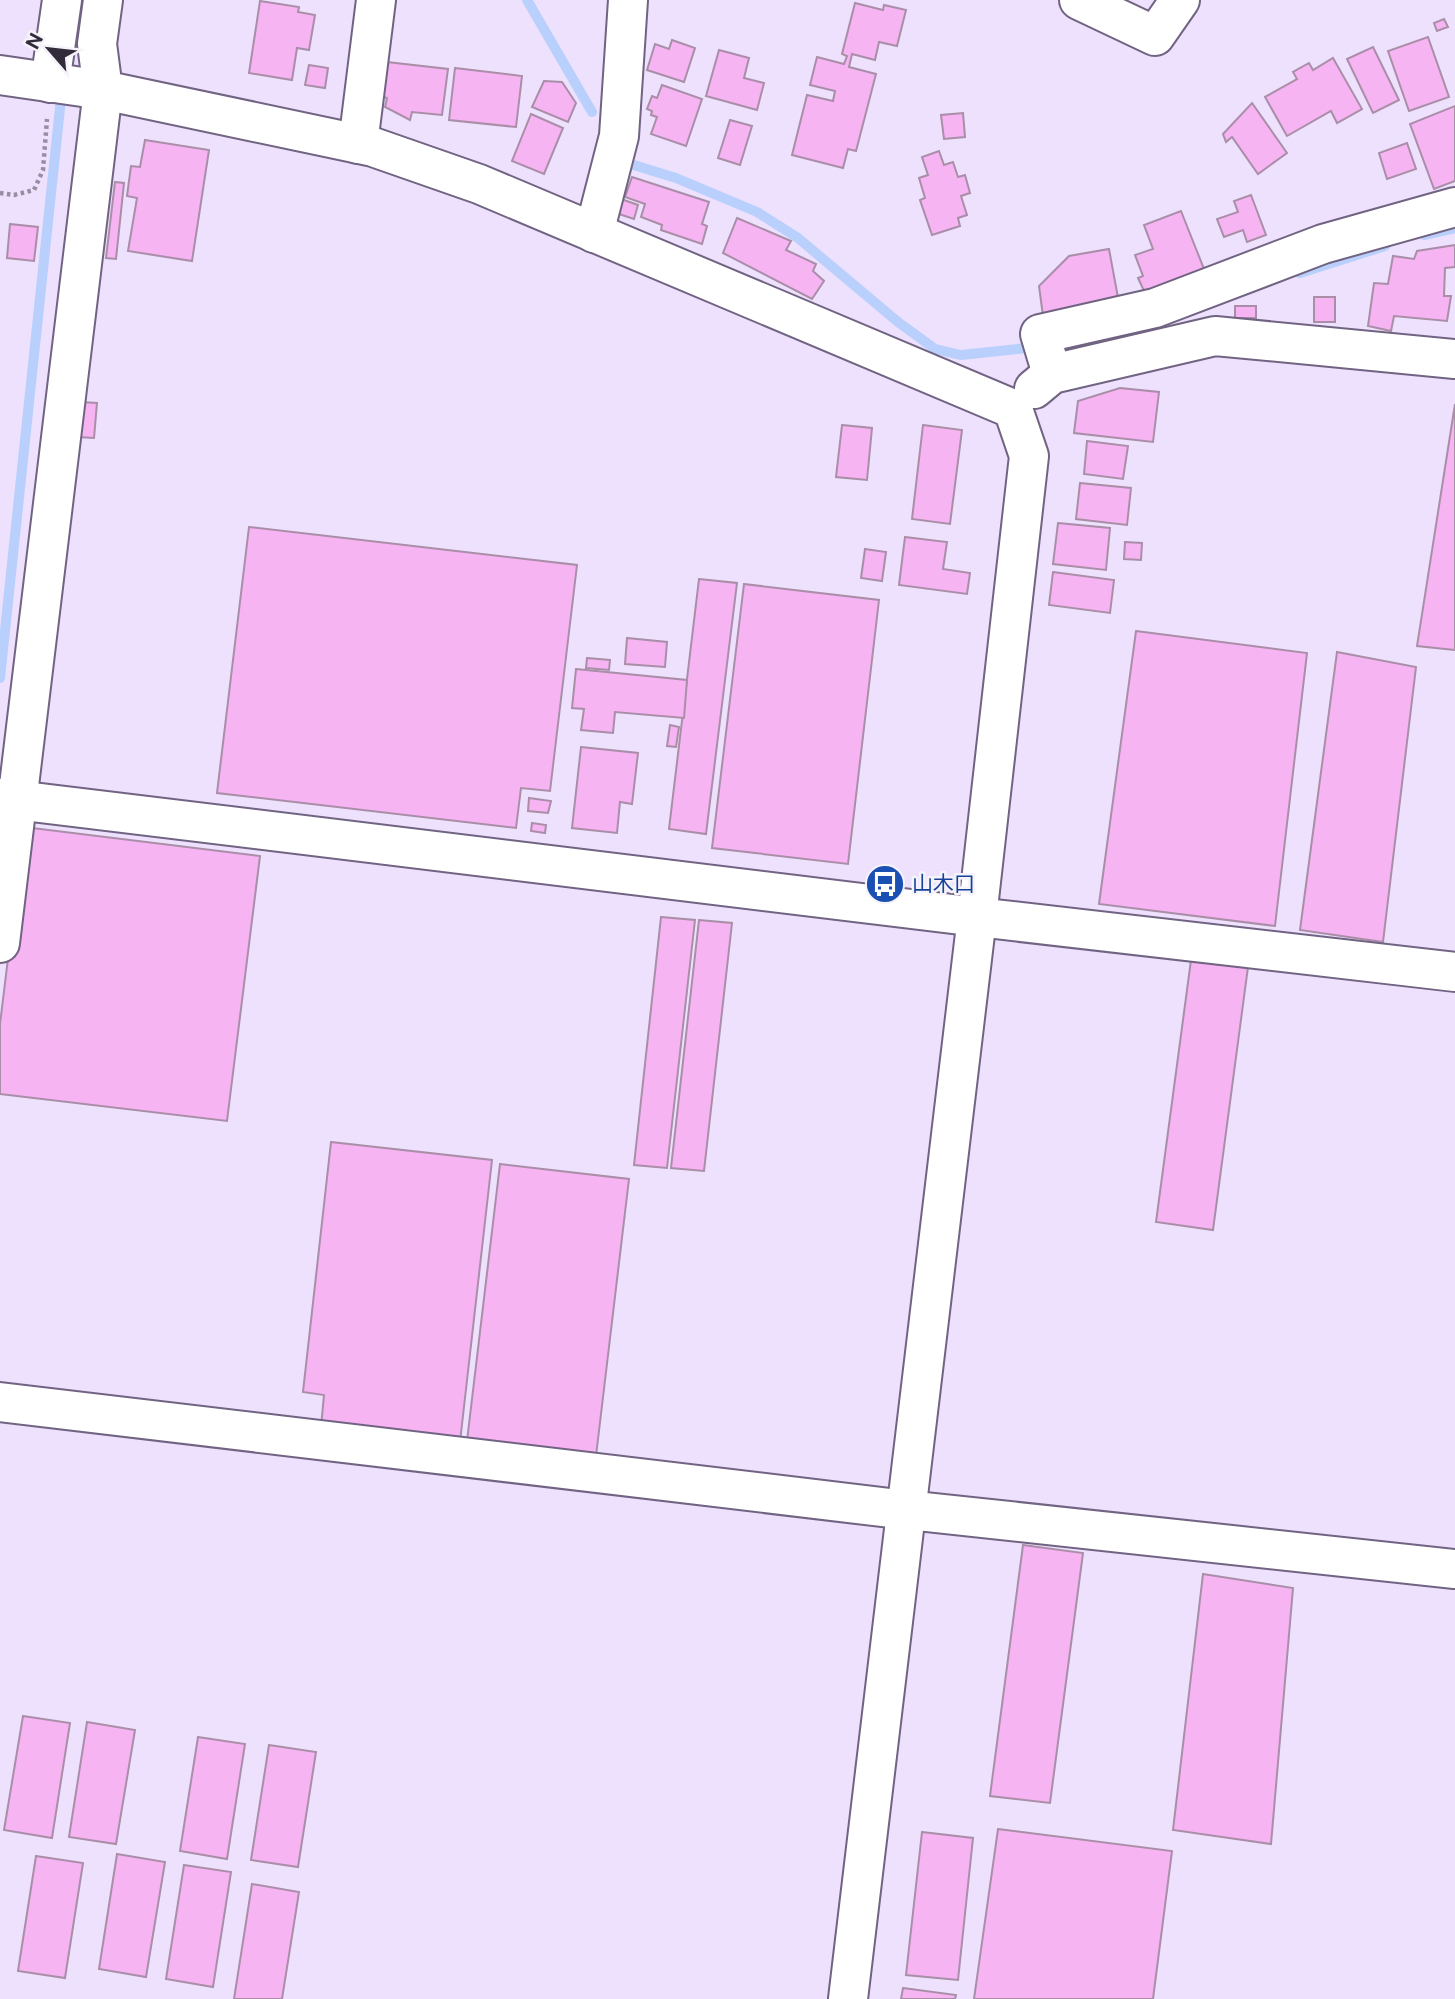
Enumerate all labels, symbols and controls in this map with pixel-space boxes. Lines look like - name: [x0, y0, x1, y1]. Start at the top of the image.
- north arrow: [14, 14, 84, 84]
- text: N: [21, 29, 47, 53]
- bus stop icon: 山木口: [864, 863, 906, 905]
- place label: 山木口: [912, 871, 975, 896]

